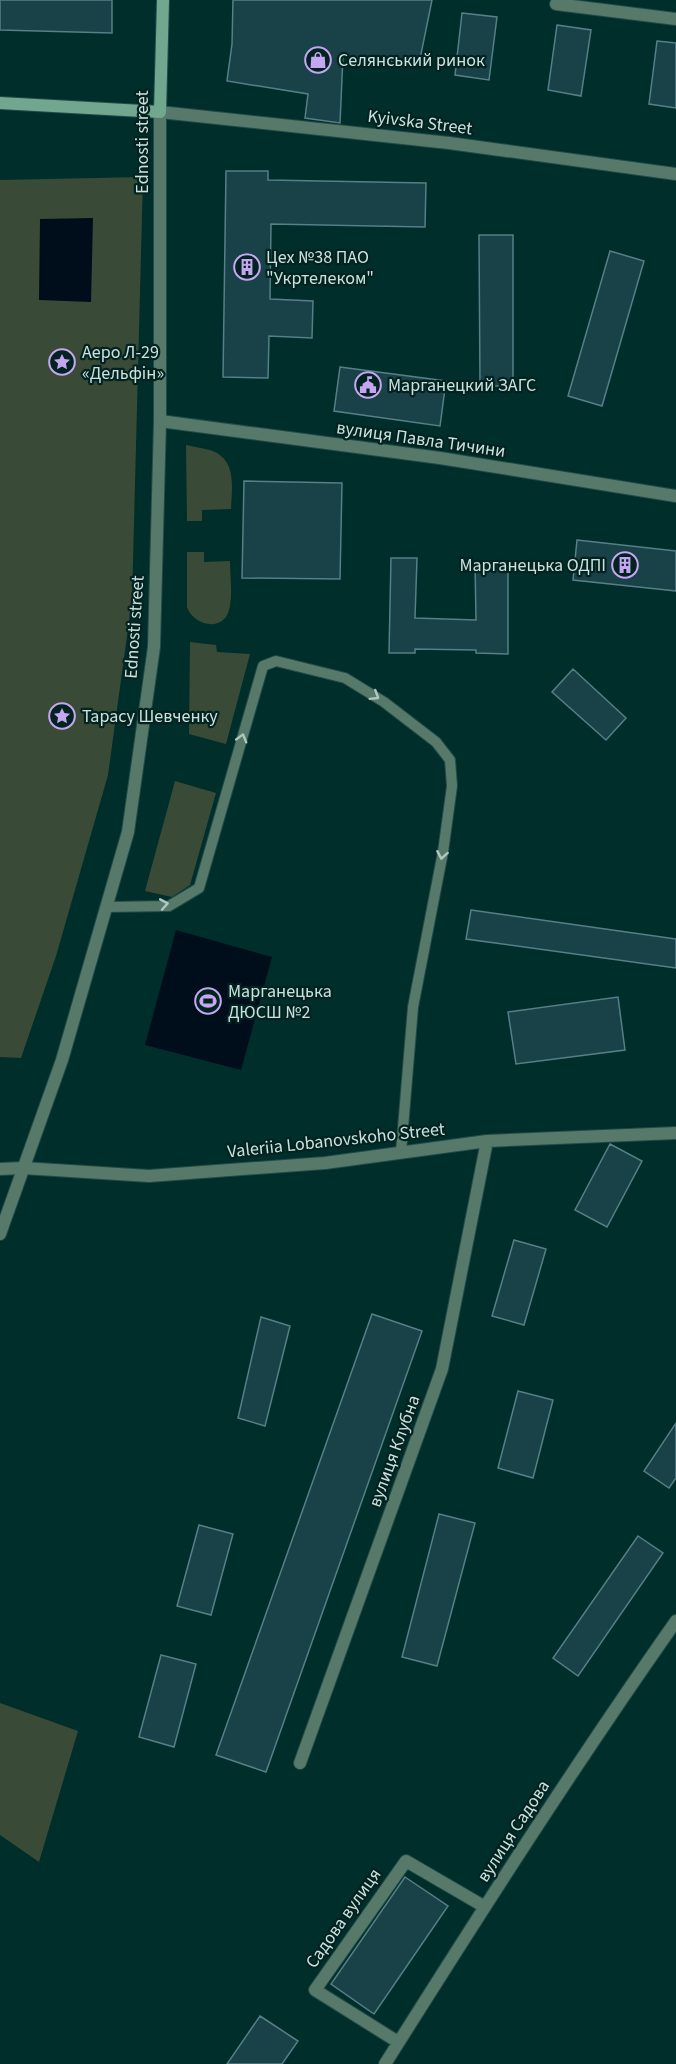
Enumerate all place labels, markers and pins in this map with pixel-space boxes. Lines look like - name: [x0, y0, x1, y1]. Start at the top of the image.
- shop icon: Селянський ринок: [303, 45, 333, 75]
- place label: Селянський ринок: [338, 48, 485, 73]
- place label: Цех №38 ПАО "Укртелеком": [266, 245, 374, 291]
- building icon: Цех №38 ПАО "Укртелеком": [232, 252, 262, 282]
- place label: Аеро Л-29 «Дельфін»: [82, 340, 164, 386]
- place icon: Аеро Л-29 «Дельфін»: [47, 347, 77, 377]
- public building icon: Марганецкий ЗАГС: [353, 370, 383, 400]
- place label: Марганецкий ЗАГС: [388, 373, 536, 398]
- building icon: Марганецька ОДПІ: [610, 550, 640, 580]
- place label: Марганецька ОДПІ: [459, 553, 606, 578]
- place icon: Тарасу Шевченку: [47, 701, 77, 731]
- place label: Тарасу Шевченку: [82, 704, 218, 729]
- place label: Марганецька ДЮСШ №2: [228, 979, 332, 1025]
- sports icon: Марганецька ДЮСШ №2: [193, 986, 223, 1016]

